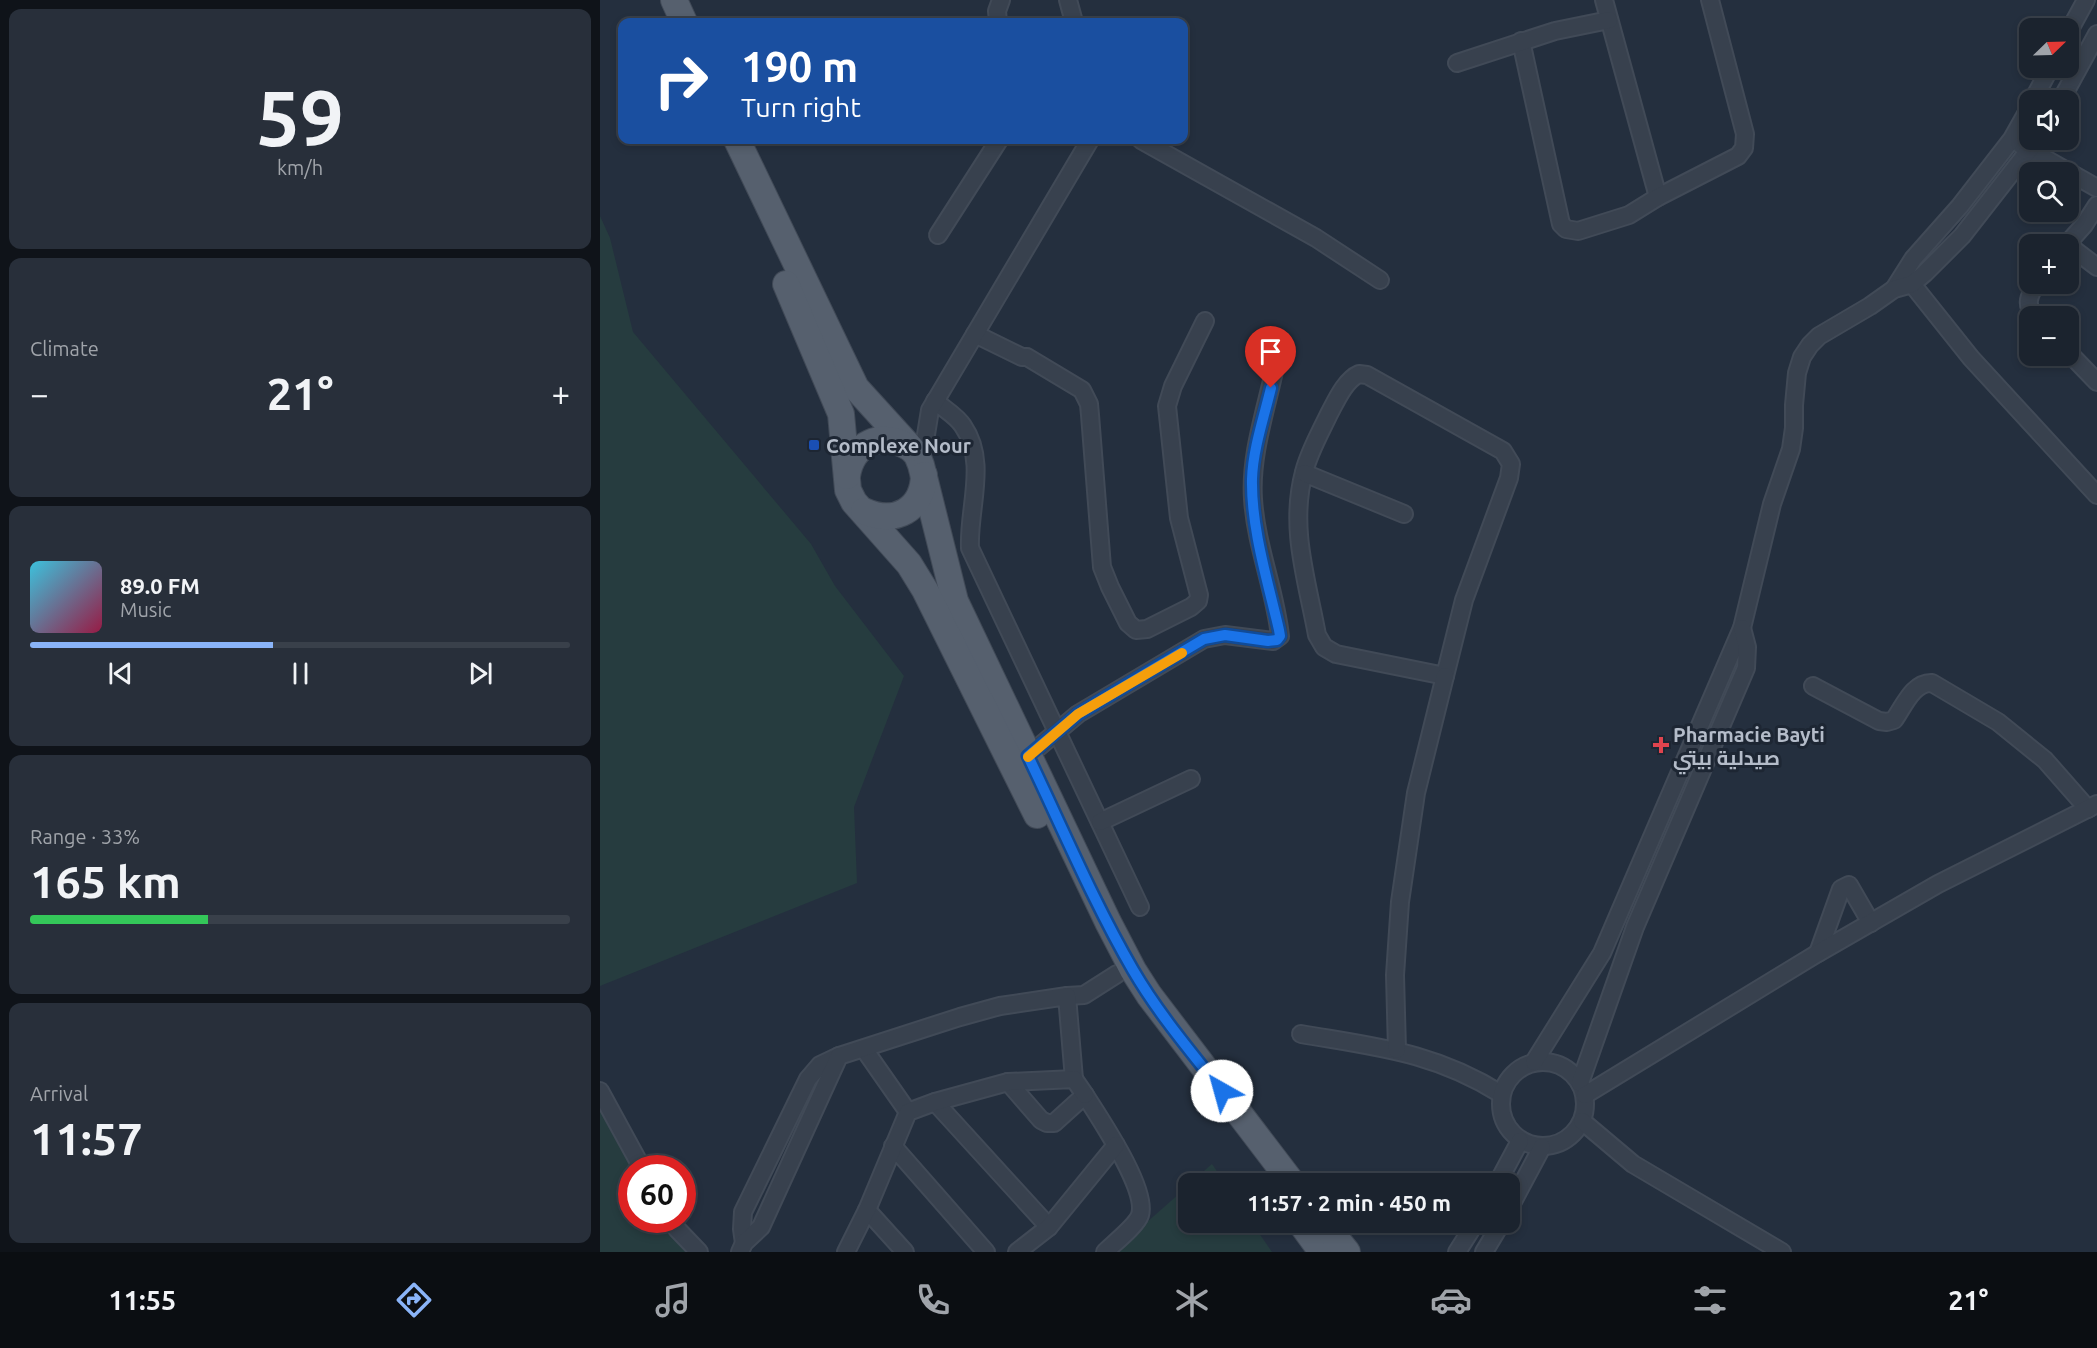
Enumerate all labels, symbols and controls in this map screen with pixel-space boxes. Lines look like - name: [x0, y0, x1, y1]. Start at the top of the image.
- north arrow: [2019, 18, 2079, 78]
- map controls: [2019, 18, 2079, 366]
- icon: right: [642, 42, 720, 120]
- text: 190 m: [741, 43, 858, 90]
- text: 59: [256, 73, 344, 161]
- button: sound: [2019, 90, 2079, 150]
- text: Turn right: [741, 92, 861, 122]
- text: km/h: [277, 156, 323, 179]
- button: search: [2019, 162, 2079, 222]
- button: +: [2019, 234, 2079, 294]
- button: −: [2019, 306, 2079, 366]
- pin: [1245, 326, 1296, 388]
- icon: arrive: [1254, 335, 1287, 368]
- text: Climate: [30, 337, 99, 360]
- text: 21°: [267, 368, 333, 419]
- text: −: [30, 375, 49, 412]
- text: +: [551, 375, 570, 412]
- place label: Complexe Nour: [826, 434, 972, 457]
- marker: Complexe Nour: [807, 438, 821, 452]
- text: 89.0 FM: [120, 573, 200, 598]
- text: Music: [120, 598, 172, 621]
- icon: previous: [104, 657, 137, 690]
- icon: pause: [284, 657, 317, 690]
- icon: next: [464, 657, 497, 690]
- place label: Pharmacie Bayti صيدلية بيتي: [1673, 723, 1825, 775]
- marker: Pharmacie Bayti صيدلية بيتي: [1654, 738, 1668, 752]
- text: Range · 33%: [30, 825, 140, 848]
- text: 165 km: [30, 856, 181, 907]
- position arrow: [1190, 1059, 1254, 1123]
- text: Arrival: [30, 1082, 88, 1105]
- text: 11:57: [30, 1113, 143, 1164]
- speed limit sign: 60: [618, 1155, 696, 1233]
- text: 11:57 · 2 min · 450 m: [1247, 1190, 1451, 1215]
- icon: directions: [393, 1279, 435, 1321]
- icon: music: [652, 1279, 694, 1321]
- icon: phone: [912, 1279, 954, 1321]
- icon: climate: [1171, 1279, 1213, 1321]
- icon: car: [1430, 1279, 1472, 1321]
- icon: filters: [1689, 1279, 1731, 1321]
- text: 11:55: [109, 1285, 176, 1315]
- text: 21°: [1948, 1285, 1988, 1315]

